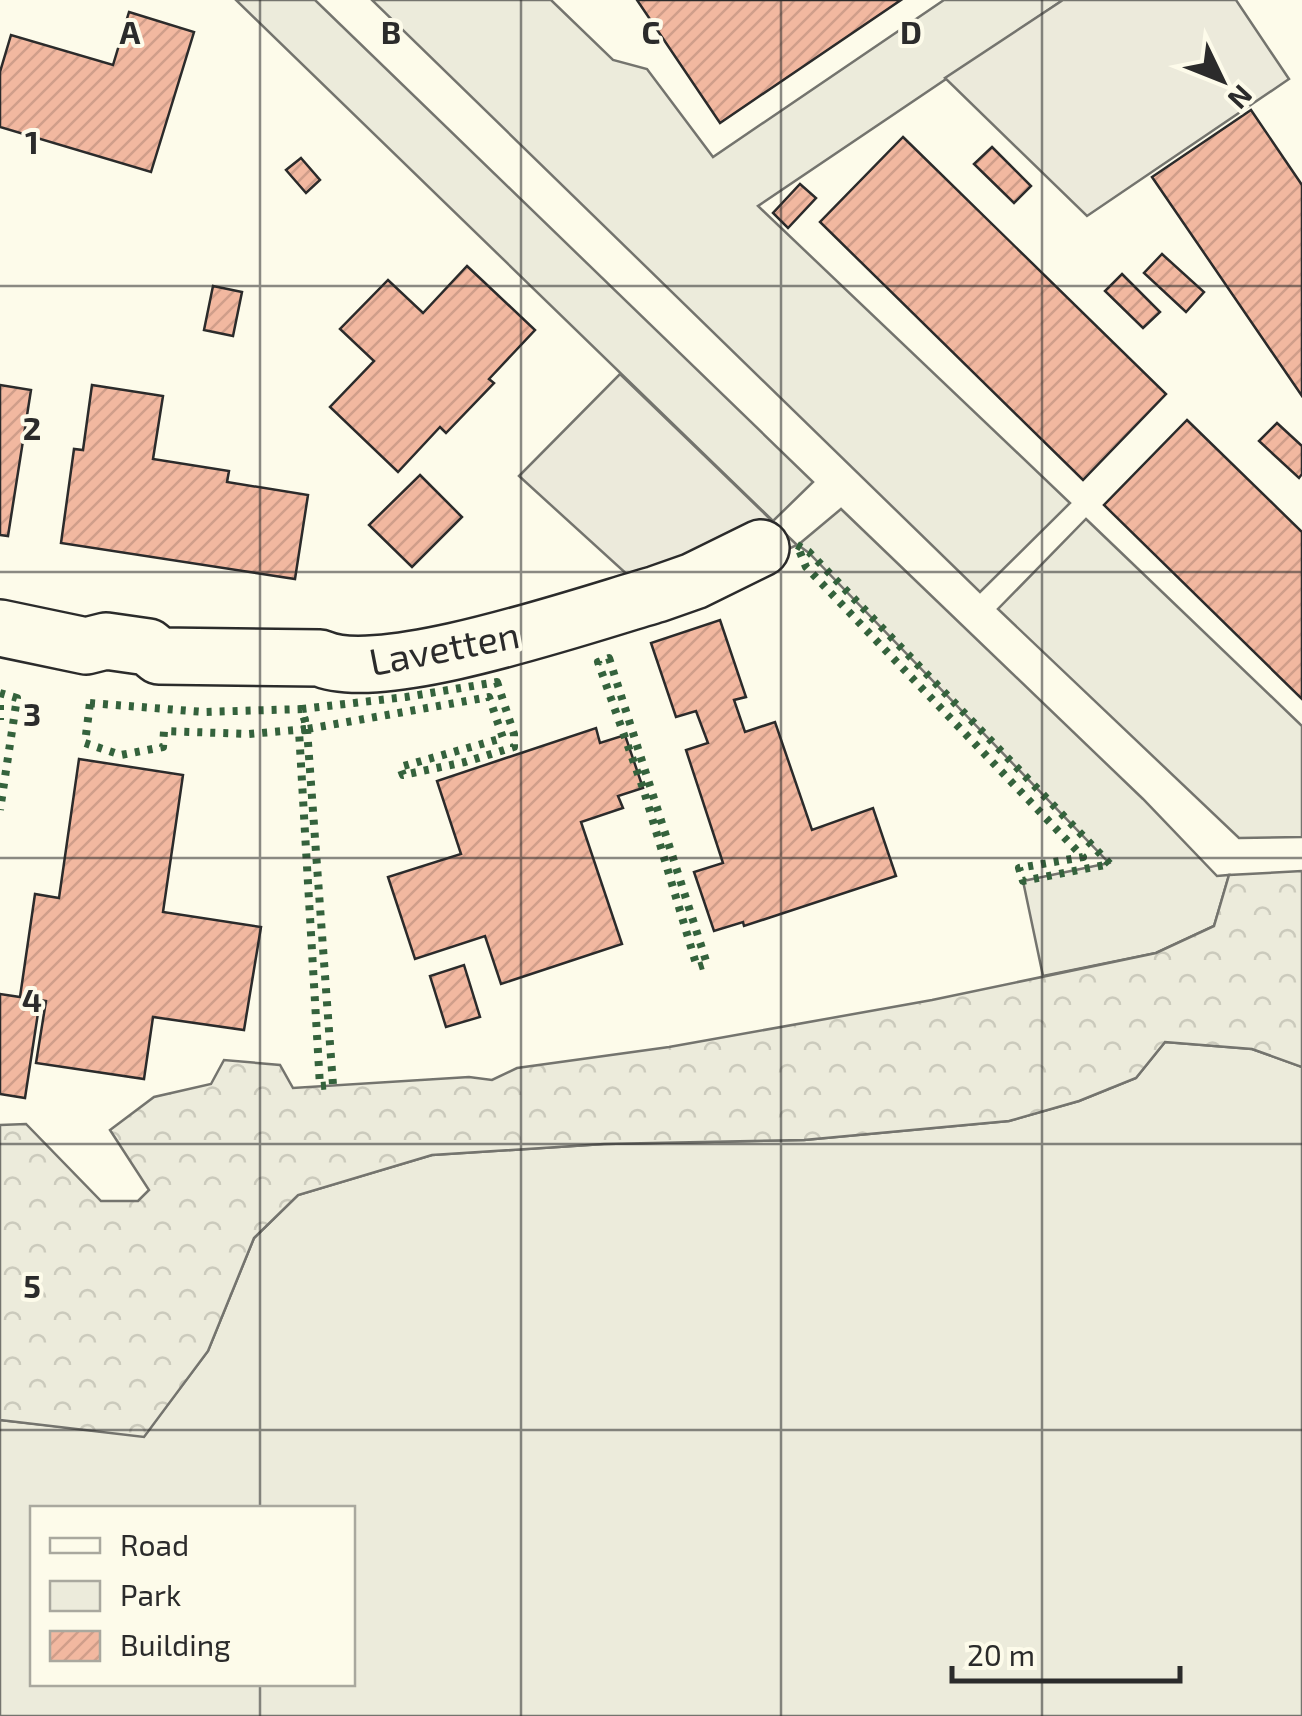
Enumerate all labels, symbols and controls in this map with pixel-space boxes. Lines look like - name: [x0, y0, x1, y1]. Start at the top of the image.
- text: A: [120, 12, 141, 50]
- text: B: [381, 12, 401, 50]
- text: C: [642, 12, 660, 50]
- text: D: [900, 12, 922, 50]
- north arrow: [1172, 30, 1272, 130]
- text: N: [1222, 79, 1260, 117]
- text: 1: [25, 122, 39, 160]
- text: 2: [23, 408, 41, 446]
- street label: Lavetten: [365, 610, 523, 684]
- text: 3: [23, 694, 41, 732]
- text: 4: [22, 980, 42, 1018]
- text: 5: [23, 1266, 41, 1304]
- legend: [30, 1506, 355, 1686]
- text: Road: [120, 1526, 189, 1562]
- text: Park: [120, 1576, 181, 1612]
- scale bar: [952, 1621, 1180, 1683]
- text: Building: [120, 1626, 231, 1662]
- text: 20 m: [967, 1636, 1035, 1672]

